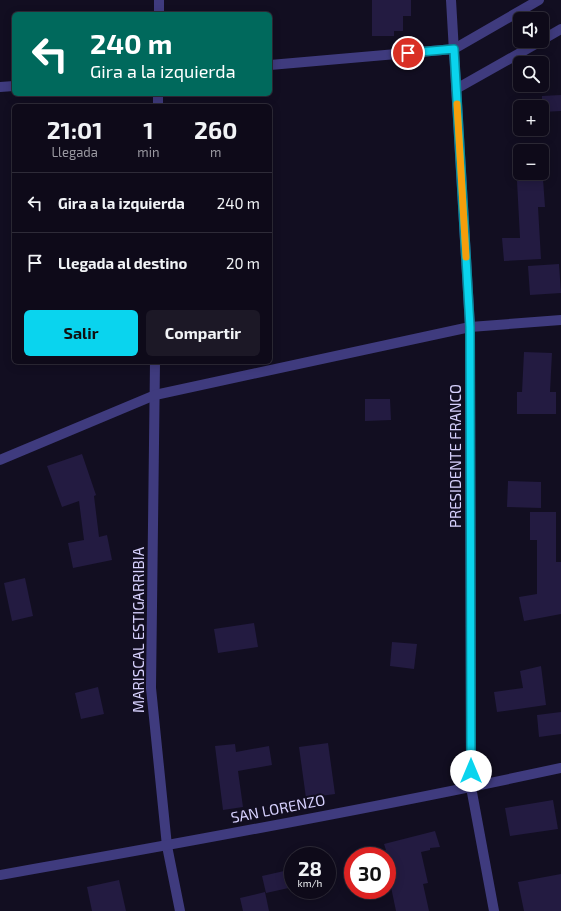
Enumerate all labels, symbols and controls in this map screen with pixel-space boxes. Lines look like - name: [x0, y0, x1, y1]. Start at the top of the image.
- map controls: [513, 12, 549, 180]
- button: sound: [513, 12, 549, 48]
- text: 240 m: [90, 26, 173, 60]
- icon: left: [24, 28, 76, 80]
- pin: [391, 36, 425, 70]
- icon: arrive: [397, 42, 419, 64]
- button: search: [513, 56, 549, 92]
- text: Gira a la izquierda: [90, 60, 236, 82]
- button: +: [513, 100, 549, 136]
- text: 21:01: [47, 115, 103, 144]
- text: 1: [143, 115, 154, 144]
- text: 260: [194, 115, 237, 144]
- text: Llegada: [51, 144, 98, 160]
- text: min: [137, 144, 159, 160]
- text: m: [210, 144, 221, 160]
- button: −: [513, 144, 549, 180]
- icon: left: [24, 192, 46, 214]
- text: Gira a la izquierda: [58, 194, 185, 212]
- text: 240 m: [217, 194, 260, 212]
- icon: arrive: [24, 252, 46, 274]
- text: Llegada al destino: [58, 254, 187, 272]
- text: 20 m: [226, 254, 260, 272]
- button: Salir: [24, 310, 138, 356]
- button: Compartir: [146, 310, 260, 356]
- street label: PRESIDENTE FRANCO: [446, 384, 464, 528]
- street label: MARISCAL ESTIGARRIBIA: [129, 546, 147, 713]
- position arrow: [450, 750, 492, 792]
- street label: SAN LORENZO: [229, 790, 327, 826]
- speed limit sign: 30: [344, 847, 396, 899]
- text: 28: [298, 856, 322, 880]
- text: km/h: [298, 877, 322, 889]

